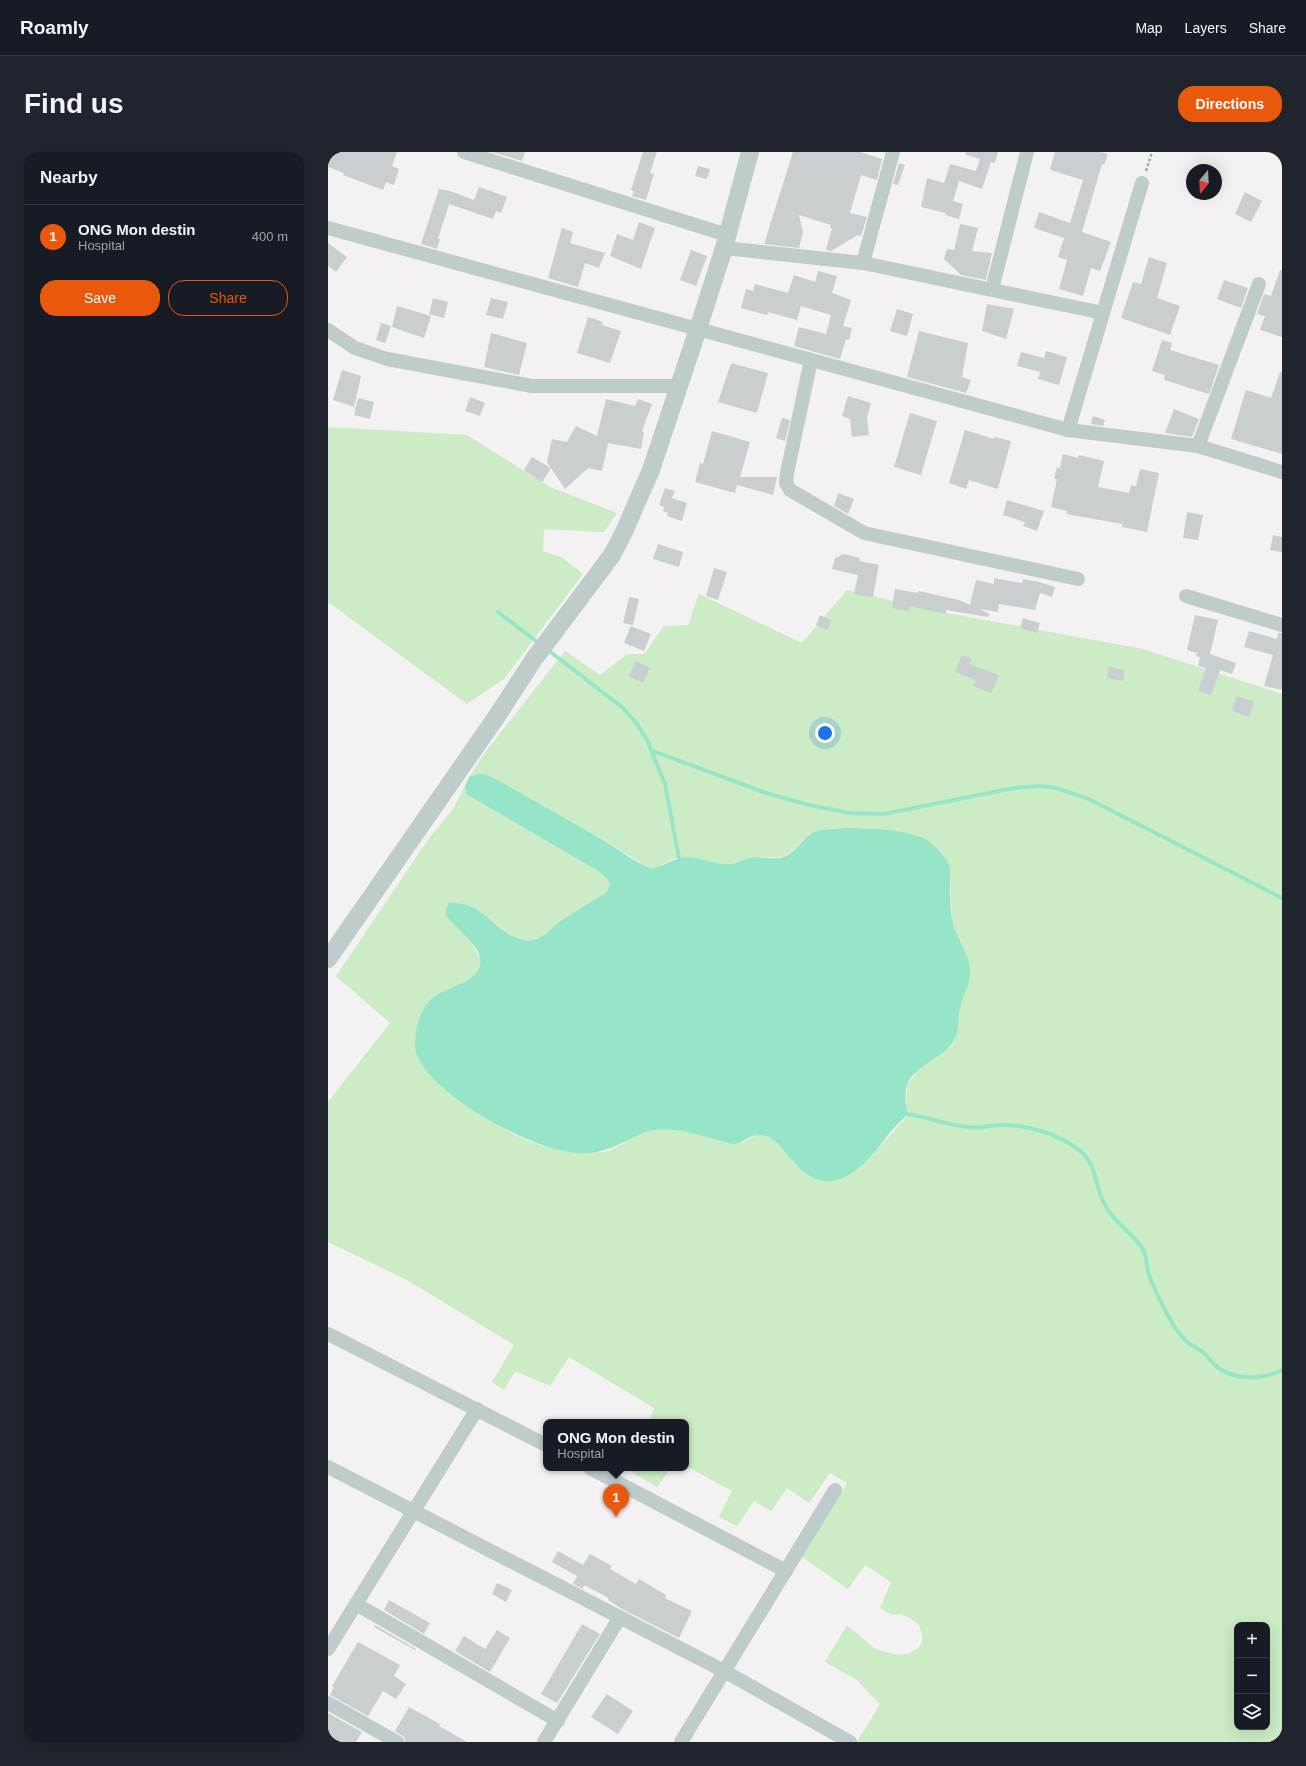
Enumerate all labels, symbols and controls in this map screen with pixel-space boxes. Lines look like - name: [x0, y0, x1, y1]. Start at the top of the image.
- text: Roamly: [20, 17, 89, 38]
- text: Map: [1135, 20, 1163, 36]
- text: Layers: [1185, 20, 1227, 36]
- text: Share: [1249, 20, 1286, 36]
- button: Directions: [1178, 86, 1282, 122]
- text: Find us: [24, 88, 124, 119]
- north arrow: [1186, 164, 1222, 200]
- text: Nearby: [40, 168, 98, 187]
- text: ONG Mon destin: [78, 221, 196, 238]
- text: 1: [49, 229, 57, 244]
- text: 400 m: [252, 229, 288, 244]
- text: Hospital: [78, 238, 125, 253]
- button: Save: [40, 280, 160, 316]
- button: Share: [168, 280, 288, 316]
- your location: [815, 723, 835, 743]
- popup: [543, 1419, 689, 1471]
- text: ONG Mon destin: [557, 1429, 675, 1446]
- text: Hospital: [557, 1446, 604, 1461]
- pin: 1: [603, 1484, 629, 1517]
- map controls: [1234, 1622, 1270, 1730]
- button: +: [1234, 1622, 1270, 1658]
- button: −: [1234, 1658, 1270, 1694]
- button: layers: [1234, 1694, 1270, 1730]

